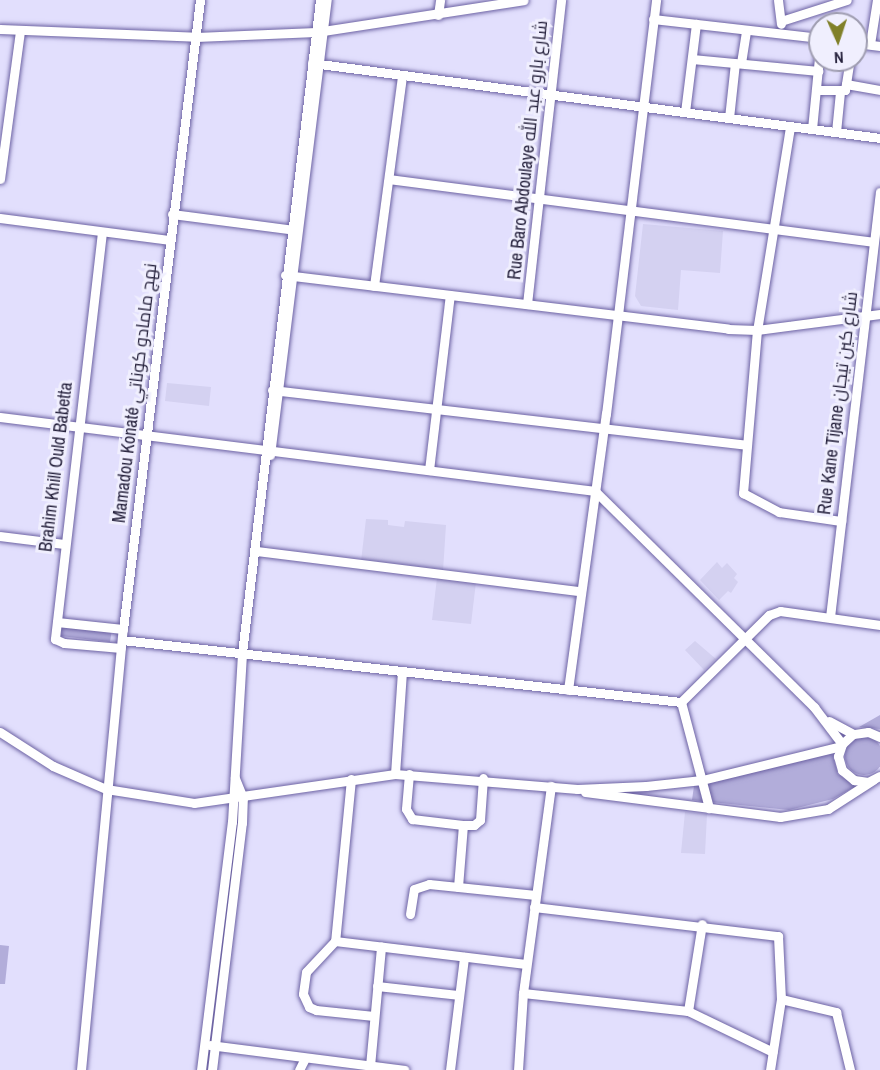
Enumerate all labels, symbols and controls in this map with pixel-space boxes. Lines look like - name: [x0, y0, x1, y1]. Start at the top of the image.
- north arrow: [808, 12, 868, 72]
- street label: Rue Baro Abdoulaye شارع بارو عبد الله: [504, 19, 552, 281]
- text: N: [834, 47, 844, 69]
- street label: Mamadou Konaté نهج مامادو كوناتي: [108, 262, 162, 524]
- street label: Rue Kane Tijane شارع كين تيجان: [814, 290, 862, 516]
- street label: Brahim Khill Ould Babetta: [35, 381, 77, 553]

